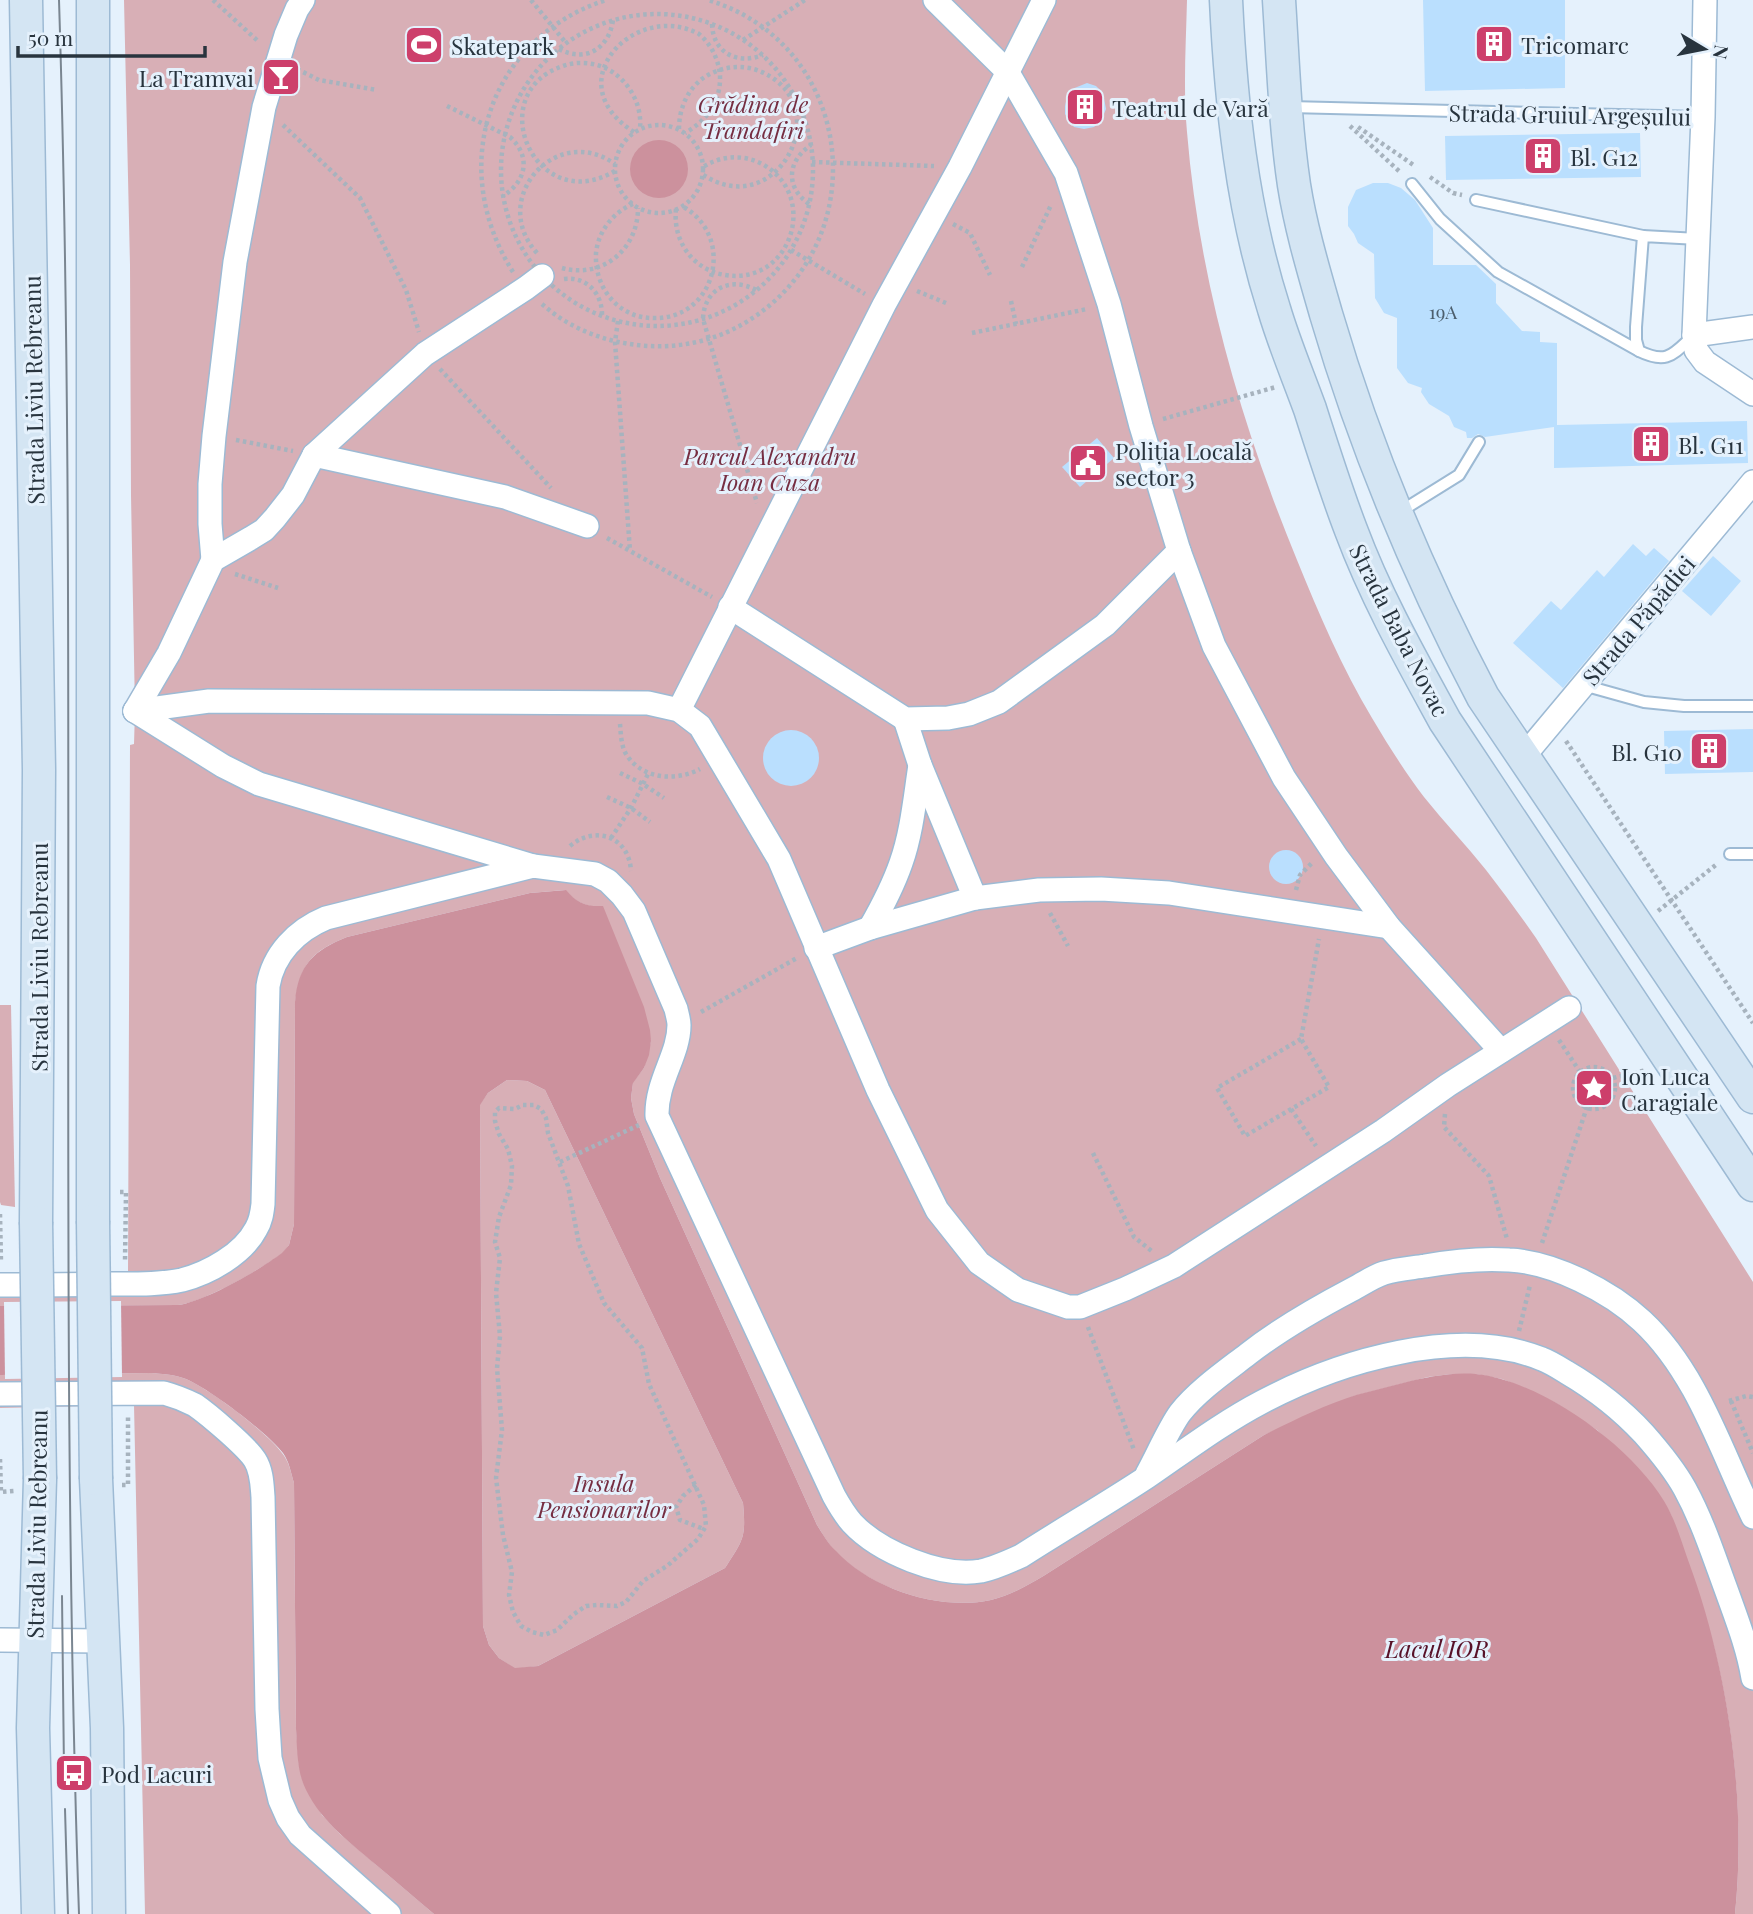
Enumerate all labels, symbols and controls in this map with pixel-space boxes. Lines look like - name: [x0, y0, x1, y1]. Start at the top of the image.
- scale bar: [18, 14, 205, 58]
- north arrow: [1669, 14, 1739, 84]
- text: 50 m: [28, 23, 74, 51]
- building icon: Tricomarc: [1473, 23, 1515, 65]
- sports icon: Skatepark: [403, 24, 445, 66]
- place label: Tricomarc: [1521, 29, 1629, 60]
- place label: Skatepark: [451, 30, 555, 61]
- text: N: [1708, 43, 1736, 61]
- bar icon: La Tramvai: [260, 56, 302, 98]
- place label: La Tramvai: [139, 62, 254, 93]
- building icon: Teatrul de Vară: [1064, 86, 1106, 128]
- park label: Grădina de Trandafiri: [698, 88, 808, 145]
- place label: Teatrul de Vară: [1112, 92, 1269, 123]
- street label: Strada Gruiul Argeșului: [1448, 96, 1692, 132]
- building icon: Bl. G12: [1522, 135, 1564, 177]
- place label: Bl. G12: [1570, 141, 1638, 172]
- street label: Strada Liviu Rebreanu: [16, 275, 50, 505]
- house number: 19A: [1429, 298, 1458, 324]
- building icon: Bl. G11: [1630, 423, 1672, 465]
- place label: Bl. G11: [1678, 429, 1744, 460]
- place label: Poliția Locală sector 3: [1115, 435, 1253, 492]
- park label: Parcul Alexandru Ioan Cuza: [683, 440, 856, 497]
- public building icon: Poliția Locală sector 3: [1067, 442, 1109, 484]
- street label: Strada Baba Novac: [1343, 538, 1457, 722]
- street label: Strada Păpădiei: [1575, 548, 1702, 691]
- building icon: Bl. G10: [1688, 730, 1730, 772]
- place label: Bl. G10: [1611, 736, 1682, 767]
- street label: Strada Liviu Rebreanu: [23, 842, 54, 1072]
- place label: Ion Luca Caragiale: [1621, 1060, 1718, 1117]
- place icon: Ion Luca Caragiale: [1573, 1067, 1615, 1109]
- street label: Strada Liviu Rebreanu: [19, 1409, 53, 1639]
- park label: Insula Pensionarilor: [536, 1467, 672, 1524]
- water label: Lacul IOR: [1384, 1632, 1489, 1664]
- bus stop icon: Pod Lacuri: [53, 1752, 95, 1794]
- place label: Pod Lacuri: [101, 1758, 213, 1789]

